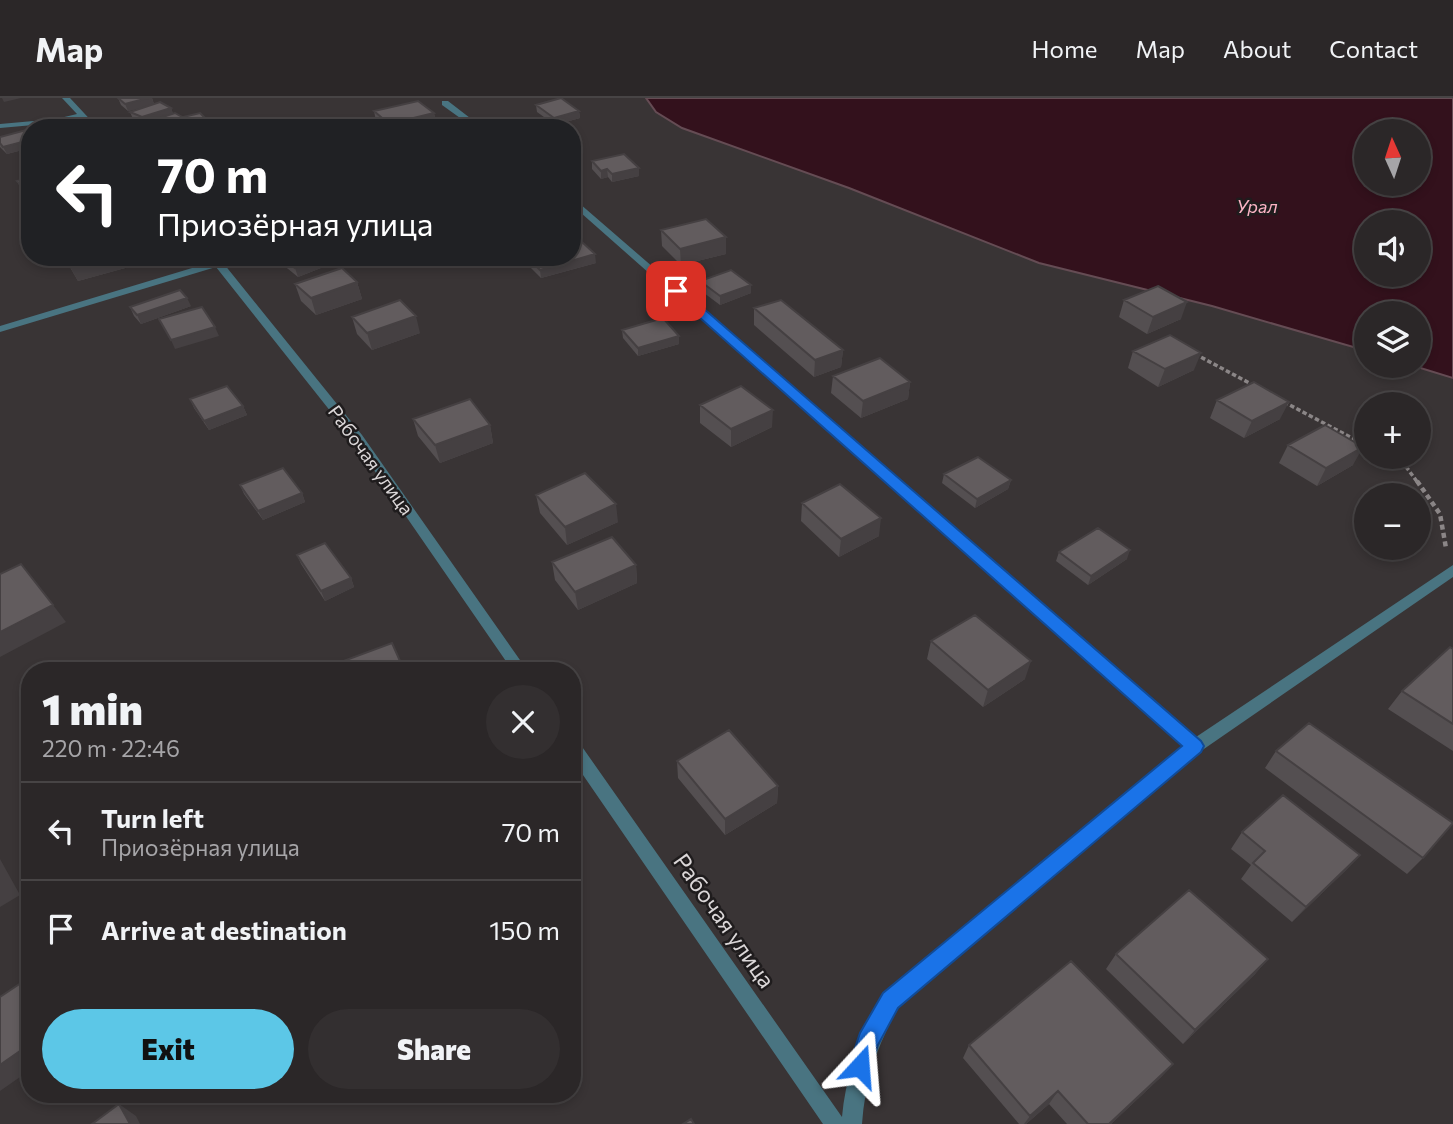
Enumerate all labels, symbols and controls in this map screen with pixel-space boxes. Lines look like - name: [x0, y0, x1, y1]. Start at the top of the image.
- text: Map: [35, 28, 103, 69]
- text: Home: [1032, 34, 1098, 63]
- text: Map: [1136, 34, 1185, 63]
- text: About: [1223, 34, 1291, 63]
- text: Contact: [1329, 34, 1418, 63]
- north arrow: [1354, 119, 1432, 196]
- map controls: [1354, 119, 1431, 560]
- text: 70 m: [157, 143, 268, 203]
- icon: left: [42, 147, 133, 238]
- water label: Урал: [1236, 195, 1278, 217]
- text: Приозёрная улица: [157, 203, 433, 243]
- button: sound: [1354, 210, 1431, 287]
- pin: [646, 261, 706, 321]
- icon: arrive: [657, 272, 695, 310]
- button: layers: [1354, 301, 1431, 378]
- button: +: [1354, 392, 1431, 469]
- street label: Рабочая улица: [324, 400, 419, 519]
- button: −: [1354, 483, 1431, 560]
- text: 1 min: [42, 682, 143, 734]
- button: close: [486, 685, 560, 759]
- text: 220 m · 22:46: [42, 734, 180, 762]
- text: Turn left: [101, 802, 204, 833]
- icon: left: [42, 812, 80, 850]
- text: 70 m: [502, 816, 560, 847]
- text: Приозёрная улица: [101, 833, 300, 861]
- street label: Рабочая улица: [668, 848, 781, 993]
- icon: arrive: [42, 910, 80, 948]
- text: Arrive at destination: [101, 914, 347, 945]
- text: 150 m: [489, 914, 560, 945]
- button: Exit: [42, 1009, 294, 1089]
- button: Share: [308, 1009, 560, 1089]
- position arrow: [823, 1029, 897, 1103]

